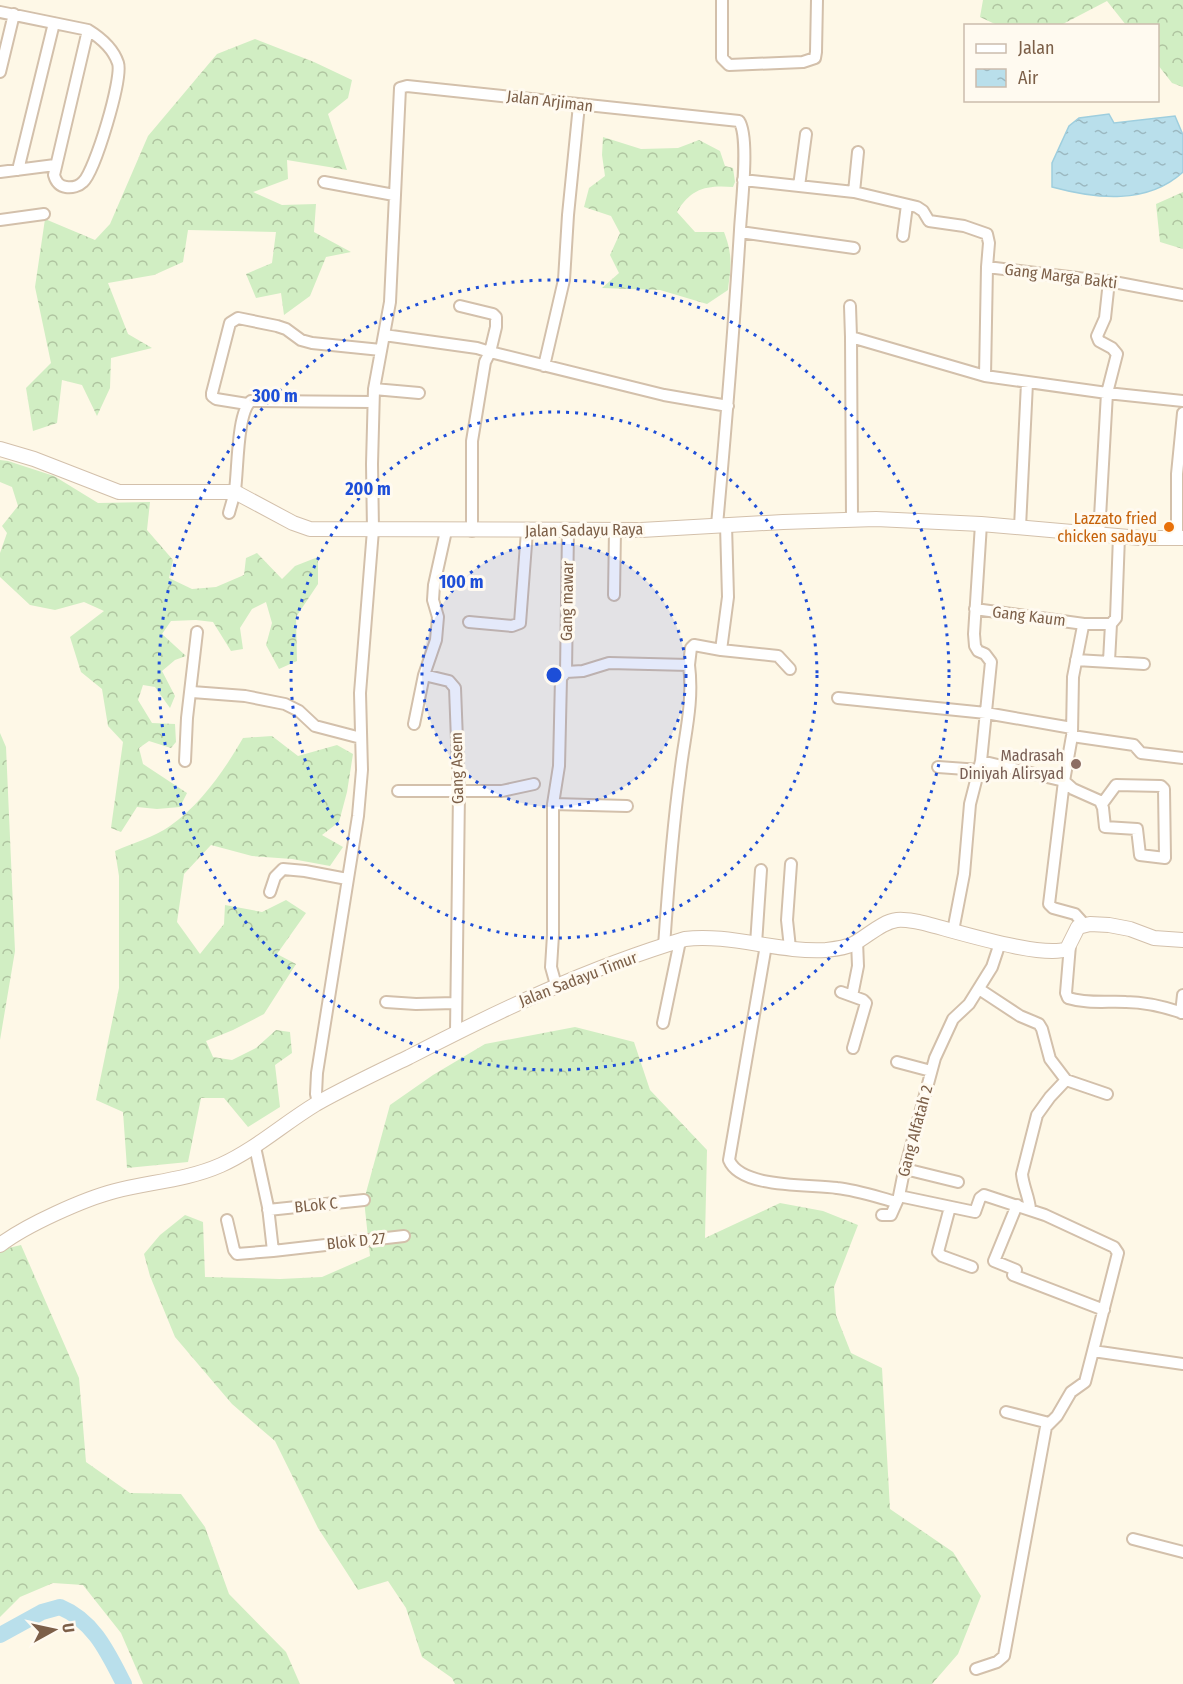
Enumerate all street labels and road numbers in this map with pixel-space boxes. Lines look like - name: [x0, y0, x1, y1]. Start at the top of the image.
- street label: Jalan Arjiman: [506, 86, 594, 116]
- street label: Gang Marga Bakti: [1004, 260, 1118, 292]
- street label: Jalan Sadayu Raya: [525, 519, 643, 541]
- street label: Gang mawar: [557, 560, 577, 641]
- street label: Gang Kaum: [991, 602, 1067, 630]
- street label: Gang Asem: [447, 732, 467, 804]
- street label: Jalan Sadayu Timur: [516, 948, 640, 1010]
- street label: Gang Alfatah 2: [894, 1083, 936, 1179]
- street label: BLok C: [294, 1193, 338, 1217]
- street label: Blok D 27: [326, 1228, 387, 1254]

